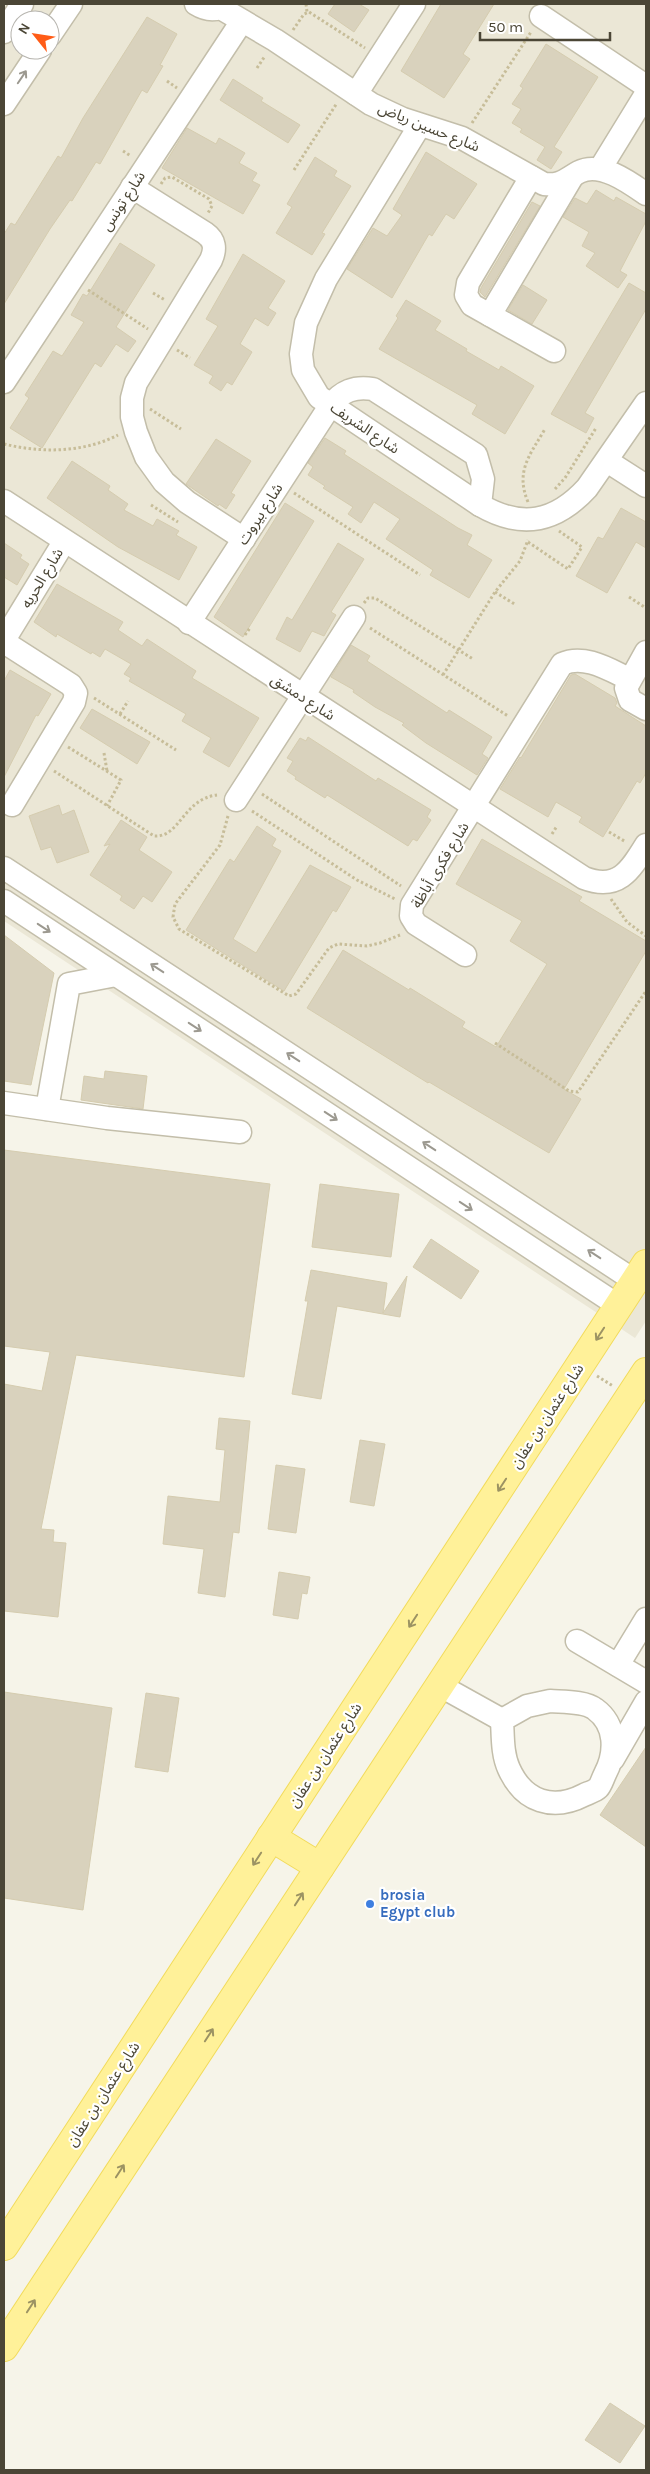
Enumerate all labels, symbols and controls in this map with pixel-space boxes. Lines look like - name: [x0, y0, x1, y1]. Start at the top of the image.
- north arrow: [10, 10, 60, 60]
- scale bar: [480, 10, 610, 42]
- text: 50 m: [488, 18, 523, 36]
- text: N: [14, 20, 34, 37]
- one-way arrow: [17, 70, 27, 84]
- street label: شارع حسين رياض: [374, 98, 483, 158]
- street label: شارع تونس: [97, 168, 152, 236]
- street label: شارع الشريف: [325, 398, 403, 460]
- street label: شارع بيروت: [233, 480, 289, 550]
- street label: شارع الحريه: [17, 544, 70, 613]
- street label: شارع دمشق: [266, 670, 339, 727]
- street label: شارع فكرى أباظة: [407, 818, 475, 913]
- one-way arrow: [37, 923, 51, 933]
- one-way arrow: [151, 963, 165, 973]
- one-way arrow: [188, 1022, 202, 1032]
- one-way arrow: [287, 1052, 301, 1062]
- one-way arrow: [323, 1112, 337, 1122]
- one-way arrow: [422, 1141, 436, 1151]
- one-way arrow: [459, 1201, 473, 1211]
- one-way arrow: [588, 1249, 602, 1259]
- one-way arrow: [595, 1327, 605, 1341]
- street label: شارع عثمان بن عفان: [507, 1360, 590, 1473]
- one-way arrow: [496, 1477, 506, 1491]
- one-way arrow: [408, 1613, 418, 1627]
- street label: شارع عثمان بن عفان: [285, 1699, 368, 1812]
- one-way arrow: [252, 1852, 262, 1866]
- place label: brosia Egypt club: [380, 1886, 455, 1921]
- one-way arrow: [293, 1892, 304, 1906]
- marker: brosia Egypt club: [364, 1898, 376, 1910]
- one-way arrow: [204, 2028, 214, 2042]
- street label: شارع عثمان بن عفان: [63, 2038, 146, 2151]
- one-way arrow: [115, 2164, 125, 2178]
- one-way arrow: [26, 2300, 36, 2314]

